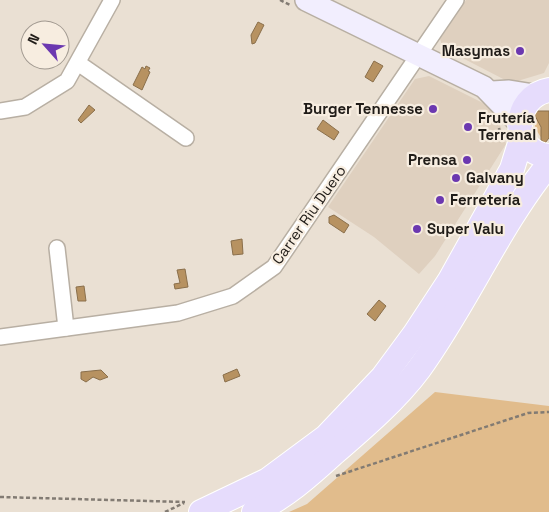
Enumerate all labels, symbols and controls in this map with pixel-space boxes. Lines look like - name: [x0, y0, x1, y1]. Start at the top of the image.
- north arrow: [20, 20, 70, 70]
- text: N: [23, 31, 44, 47]
- place label: Masymas: [442, 41, 510, 60]
- marker: Masymas: [514, 45, 526, 57]
- place label: Burger Tennesse: [303, 99, 423, 118]
- marker: Burger Tennesse: [427, 103, 439, 115]
- place label: Frutería Terrenal: [478, 108, 536, 144]
- marker: Frutería Terrenal: [462, 121, 474, 133]
- place label: Prensa: [408, 150, 457, 169]
- marker: Prensa: [461, 154, 473, 166]
- street label: Carrer Riu Duero: [267, 162, 350, 268]
- place label: Galvany: [466, 168, 524, 187]
- marker: Galvany: [450, 172, 462, 184]
- place label: Ferretería: [450, 190, 521, 209]
- marker: Ferretería: [434, 194, 446, 206]
- place label: Super Valu: [427, 219, 504, 238]
- marker: Super Valu: [411, 223, 423, 235]

